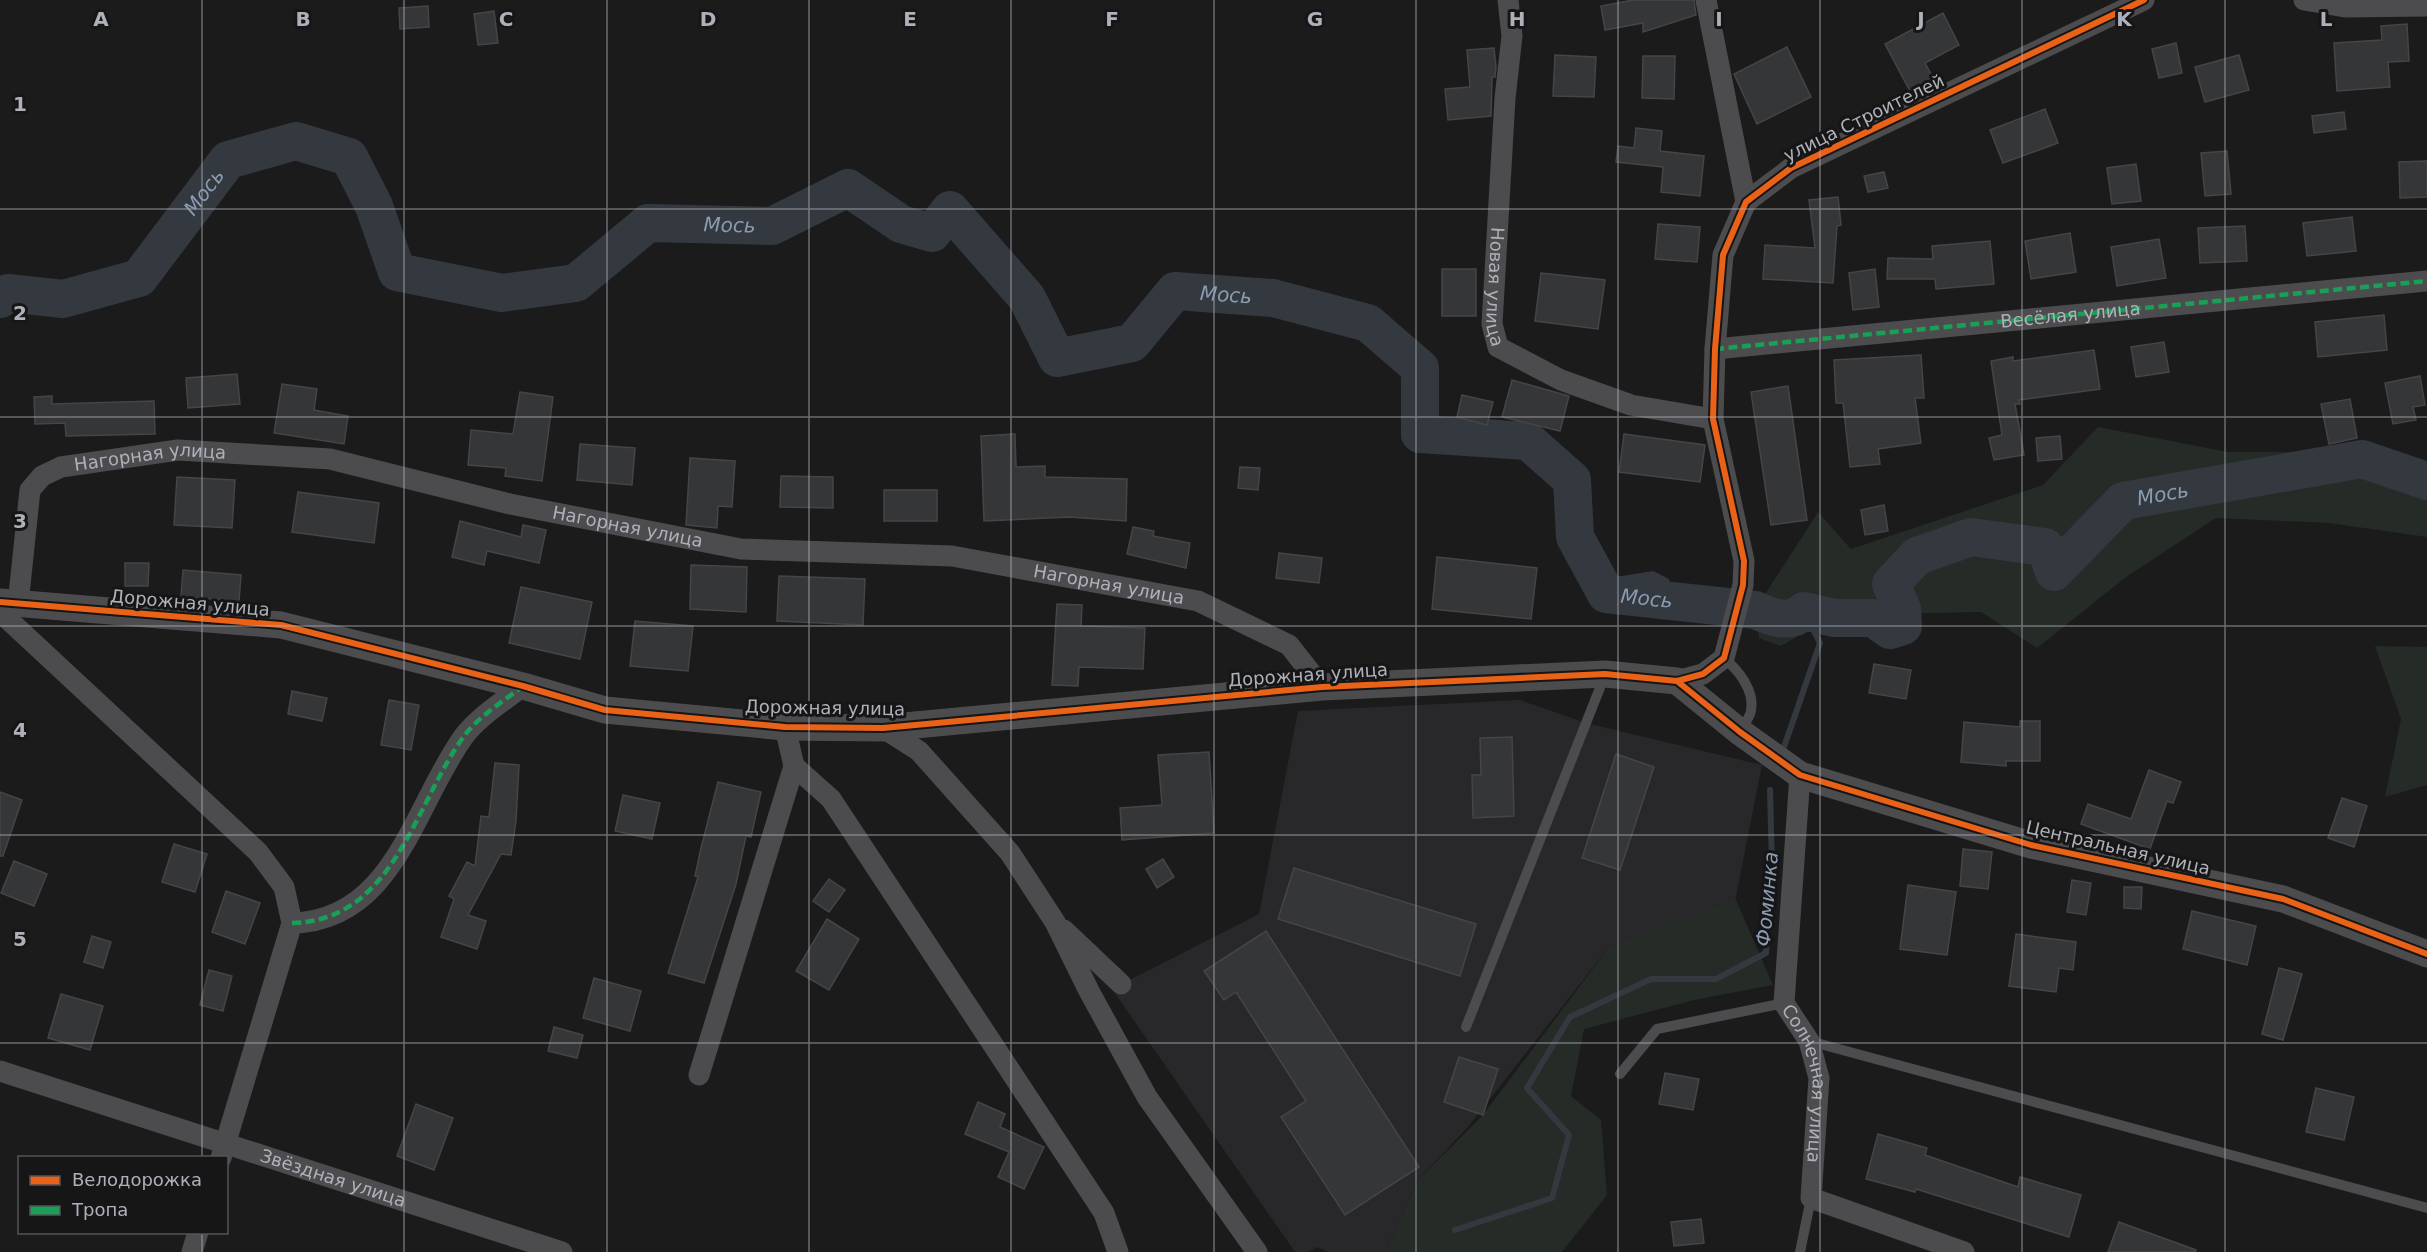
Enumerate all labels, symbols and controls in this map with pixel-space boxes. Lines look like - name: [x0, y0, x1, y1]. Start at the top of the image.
- text: A: [93, 7, 109, 31]
- text: B: [295, 7, 311, 31]
- text: C: [499, 7, 513, 31]
- text: D: [700, 7, 716, 31]
- text: E: [903, 7, 917, 31]
- text: F: [1105, 7, 1119, 31]
- text: G: [1307, 7, 1323, 31]
- text: H: [1509, 7, 1525, 31]
- text: I: [1715, 7, 1723, 31]
- text: J: [1915, 7, 1925, 31]
- text: K: [2116, 7, 2133, 31]
- text: L: [2320, 7, 2333, 31]
- street label: улица Строителей: [1780, 70, 1947, 166]
- text: 1: [13, 92, 27, 116]
- water label: Мось: [179, 164, 229, 220]
- water label: Мось: [703, 212, 756, 238]
- street label: Новая улица: [1482, 227, 1509, 349]
- water label: Мось: [1199, 281, 1253, 308]
- street label: Весёлая улица: [1999, 297, 2141, 332]
- text: 2: [13, 301, 27, 325]
- street label: Нагорная улица: [73, 439, 227, 475]
- water label: Мось: [2135, 478, 2191, 510]
- street label: Нагорная улица: [551, 501, 705, 551]
- text: 3: [13, 509, 27, 533]
- street label: Нагорная улица: [1032, 560, 1186, 608]
- water label: Мось: [1619, 584, 1674, 613]
- street label: Дорожная улица: [109, 585, 271, 620]
- street label: Дорожная улица: [1227, 658, 1389, 691]
- street label: Дорожная улица: [745, 696, 905, 719]
- text: 4: [13, 718, 27, 742]
- street label: Центральная улица: [2024, 816, 2212, 879]
- water label: Фоминка: [1751, 851, 1783, 947]
- text: 5: [13, 927, 27, 951]
- street label: Солнечная улица: [1778, 1000, 1830, 1164]
- street label: Звёздная улица: [258, 1145, 409, 1211]
- legend: [18, 1156, 228, 1234]
- text: Велодорожка: [72, 1169, 202, 1190]
- text: Тропа: [71, 1199, 128, 1220]

